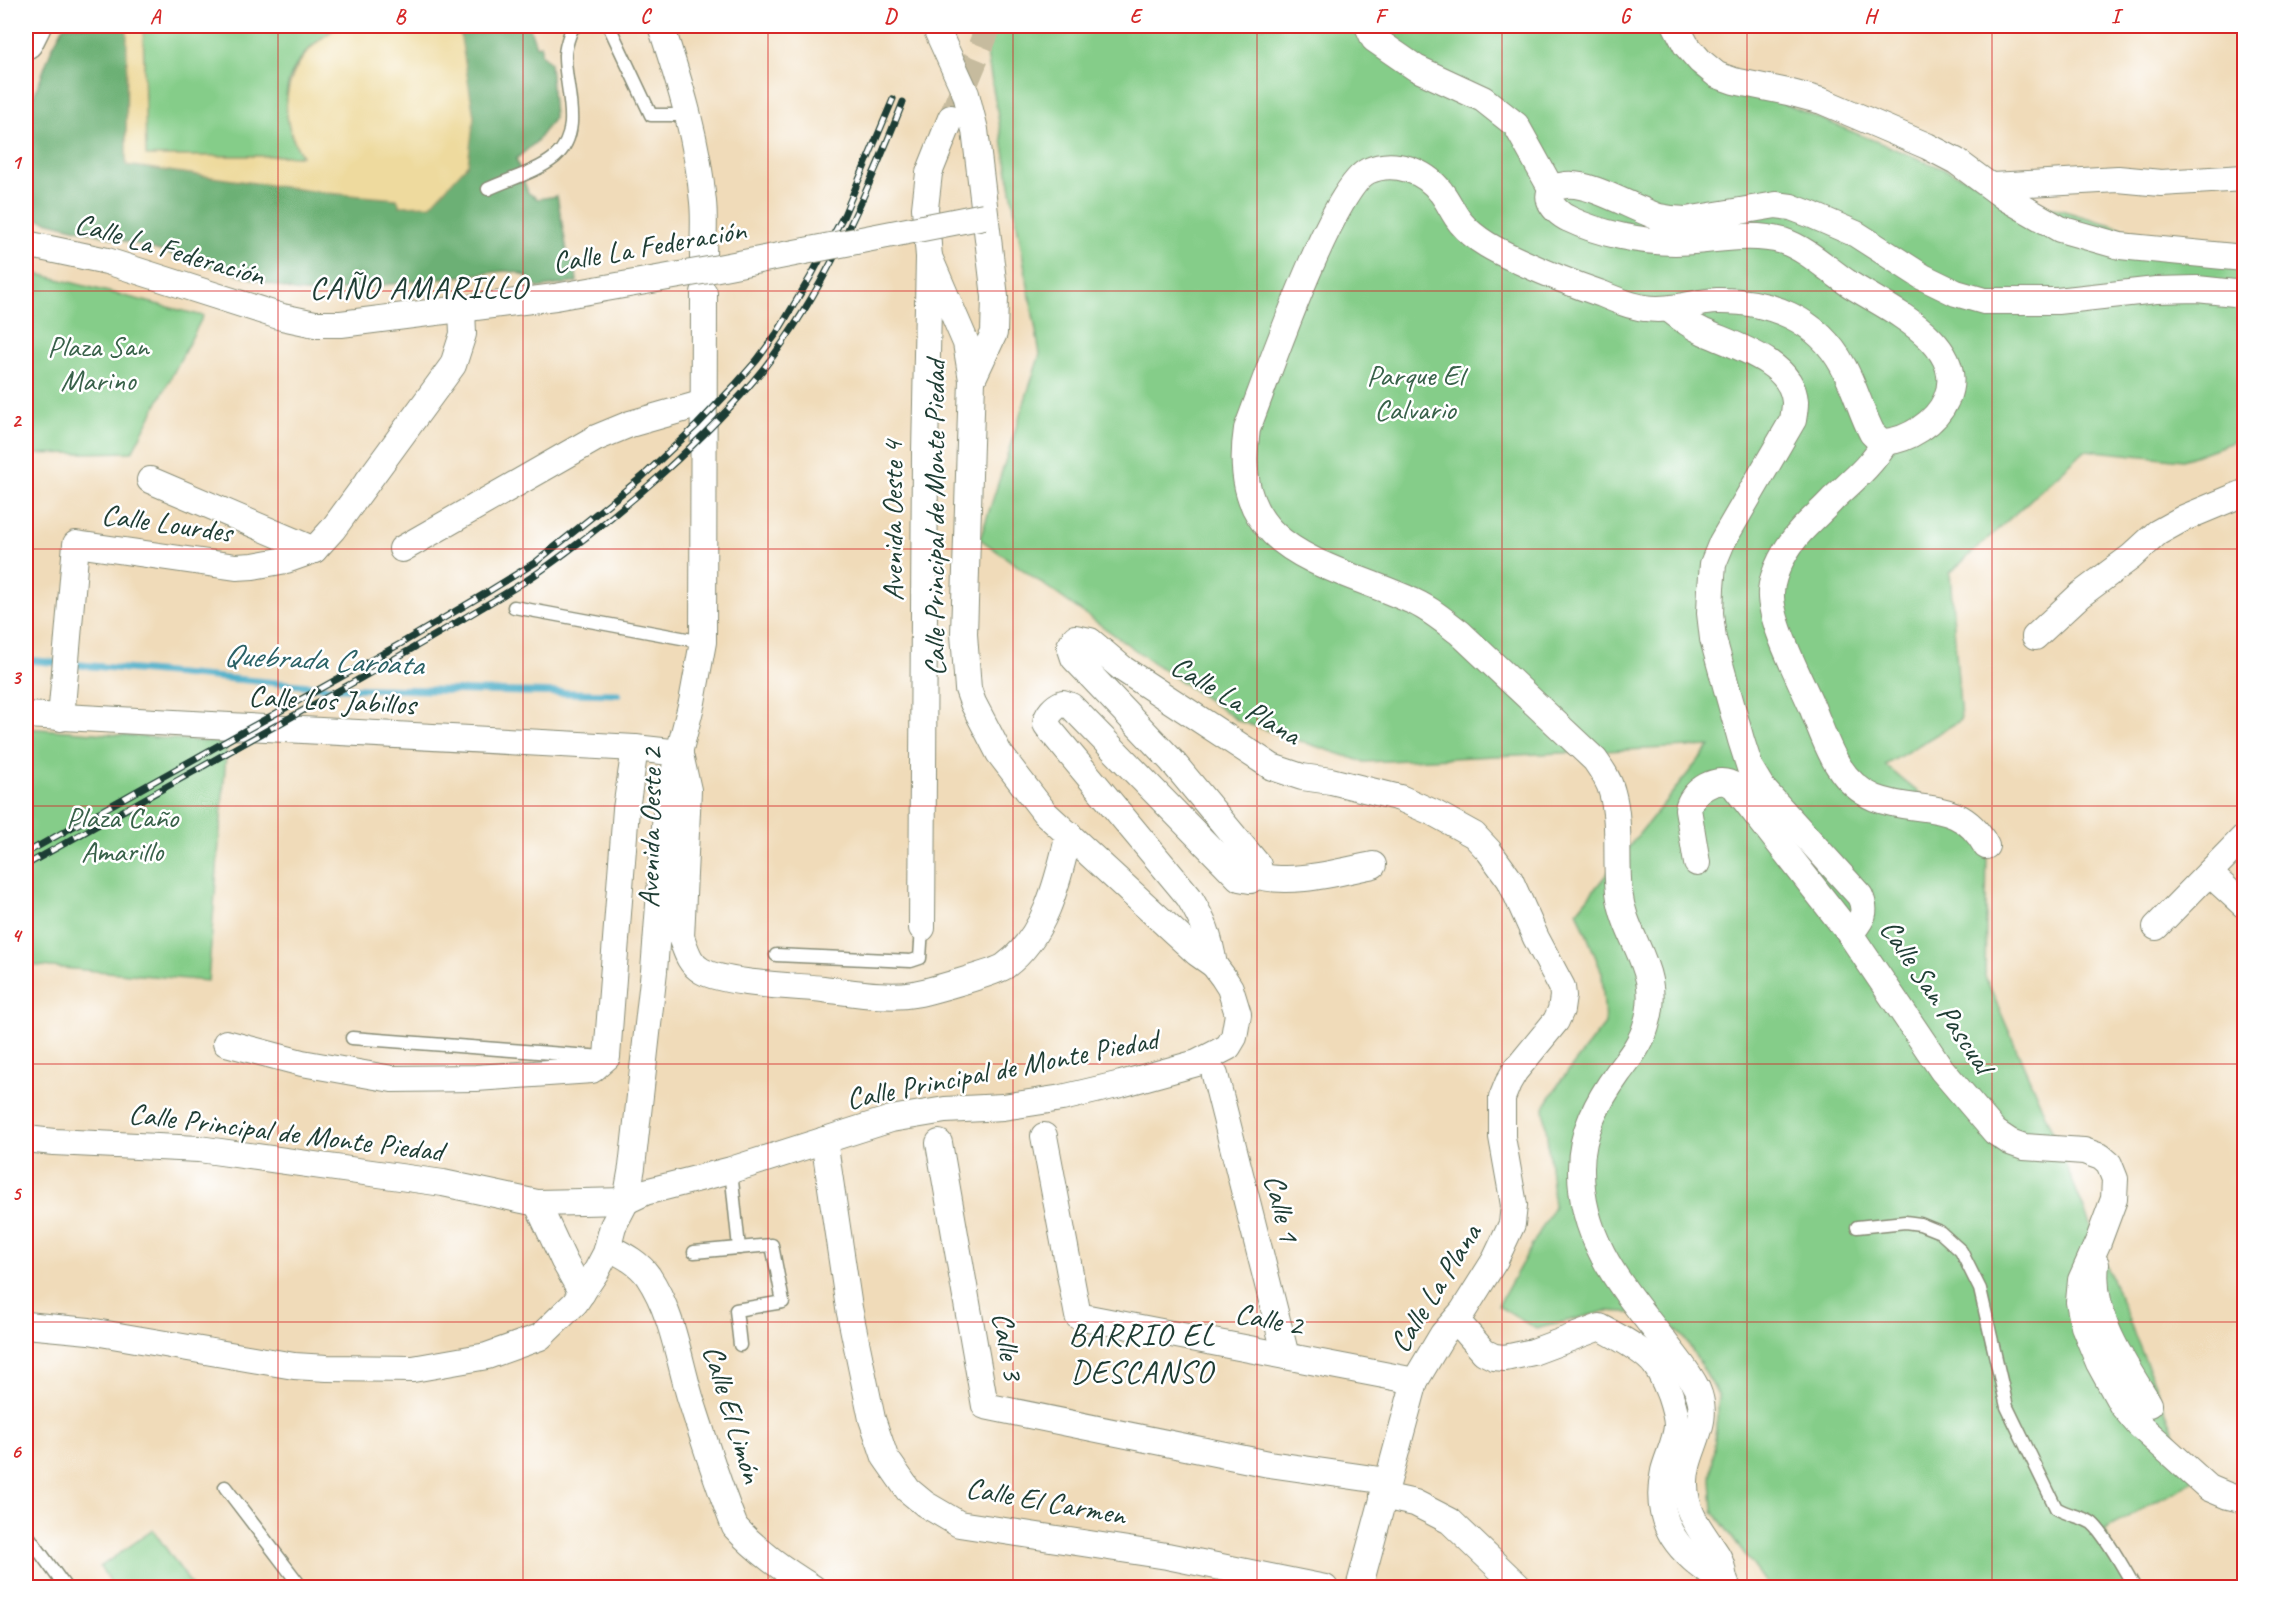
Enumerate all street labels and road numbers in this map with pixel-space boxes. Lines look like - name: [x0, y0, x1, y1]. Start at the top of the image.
- street label: Calle La Federación: [71, 204, 271, 295]
- street label: Calle La Federación: [549, 210, 750, 282]
- street label: Calle Principal de Monte Piedad: [915, 355, 953, 676]
- street label: Avenida Oeste 4: [873, 438, 911, 601]
- street label: Calle Lourdes: [99, 495, 237, 551]
- street label: Calle La Plana: [1164, 646, 1309, 755]
- street label: Calle Los Jabillos: [248, 677, 419, 723]
- street label: Avenida Oeste 2: [630, 745, 670, 908]
- street label: Calle San Pascual: [1872, 912, 2005, 1084]
- street label: Calle Principal de Monte Piedad: [843, 1019, 1165, 1118]
- street label: Calle Principal de Monte Piedad: [127, 1094, 450, 1171]
- street label: Calle 1: [1255, 1170, 1309, 1247]
- street label: Calle La Plana: [1381, 1215, 1490, 1359]
- street label: Calle 2: [1232, 1294, 1308, 1345]
- street label: Calle 3: [983, 1309, 1033, 1385]
- street label: Calle El Limón: [694, 1341, 772, 1489]
- street label: Calle El Carmen: [963, 1468, 1130, 1534]

